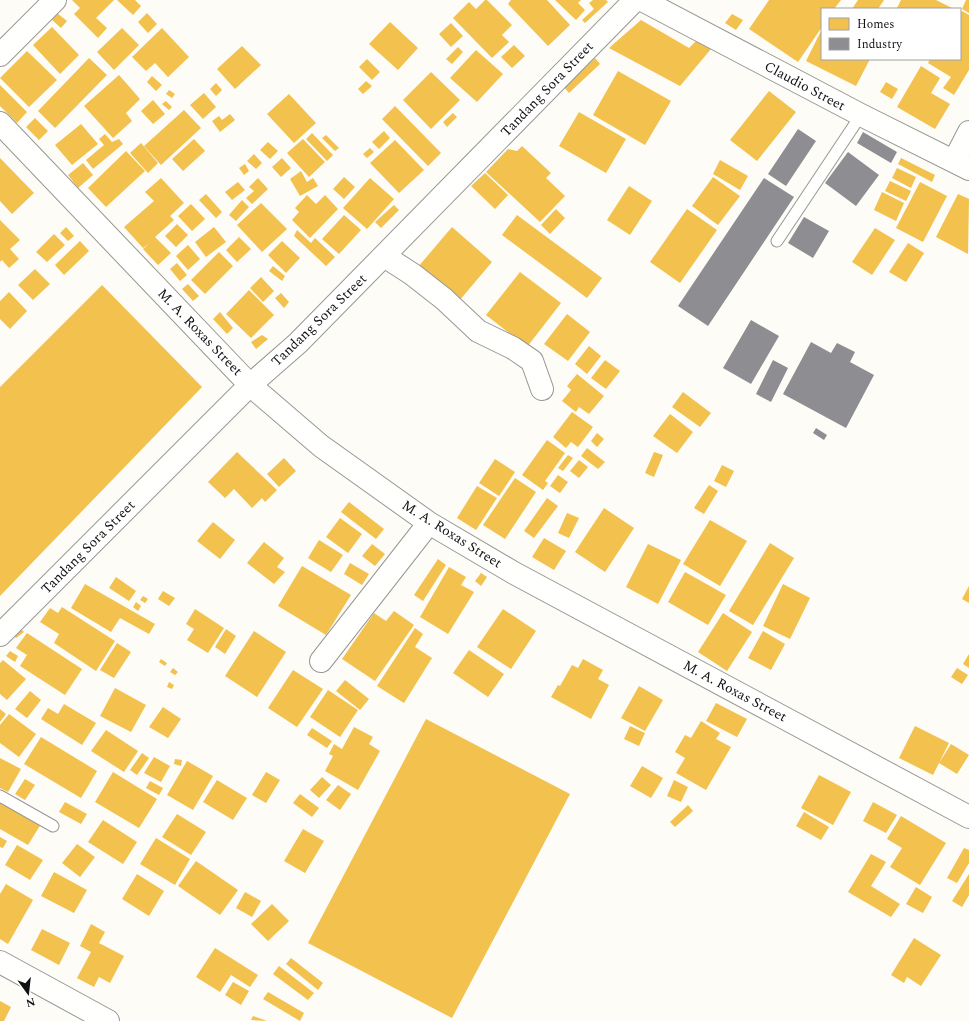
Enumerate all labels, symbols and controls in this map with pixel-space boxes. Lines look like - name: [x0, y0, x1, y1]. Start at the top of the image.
- legend: [821, 8, 961, 60]
- text: Homes: [857, 15, 895, 34]
- text: Industry: [857, 35, 903, 54]
- street label: Tandang Sora Street: [496, 36, 598, 142]
- street label: Claudio Street: [761, 56, 849, 116]
- street label: Tandang Sora Street: [266, 269, 372, 371]
- street label: M. A. Roxas Street: [153, 283, 247, 381]
- street label: Tandang Sora Street: [36, 495, 140, 599]
- street label: M. A. Roxas Street: [398, 495, 506, 573]
- street label: M. A. Roxas Street: [679, 655, 791, 727]
- north arrow: [8, 973, 48, 1013]
- text: N: [24, 993, 37, 1012]

